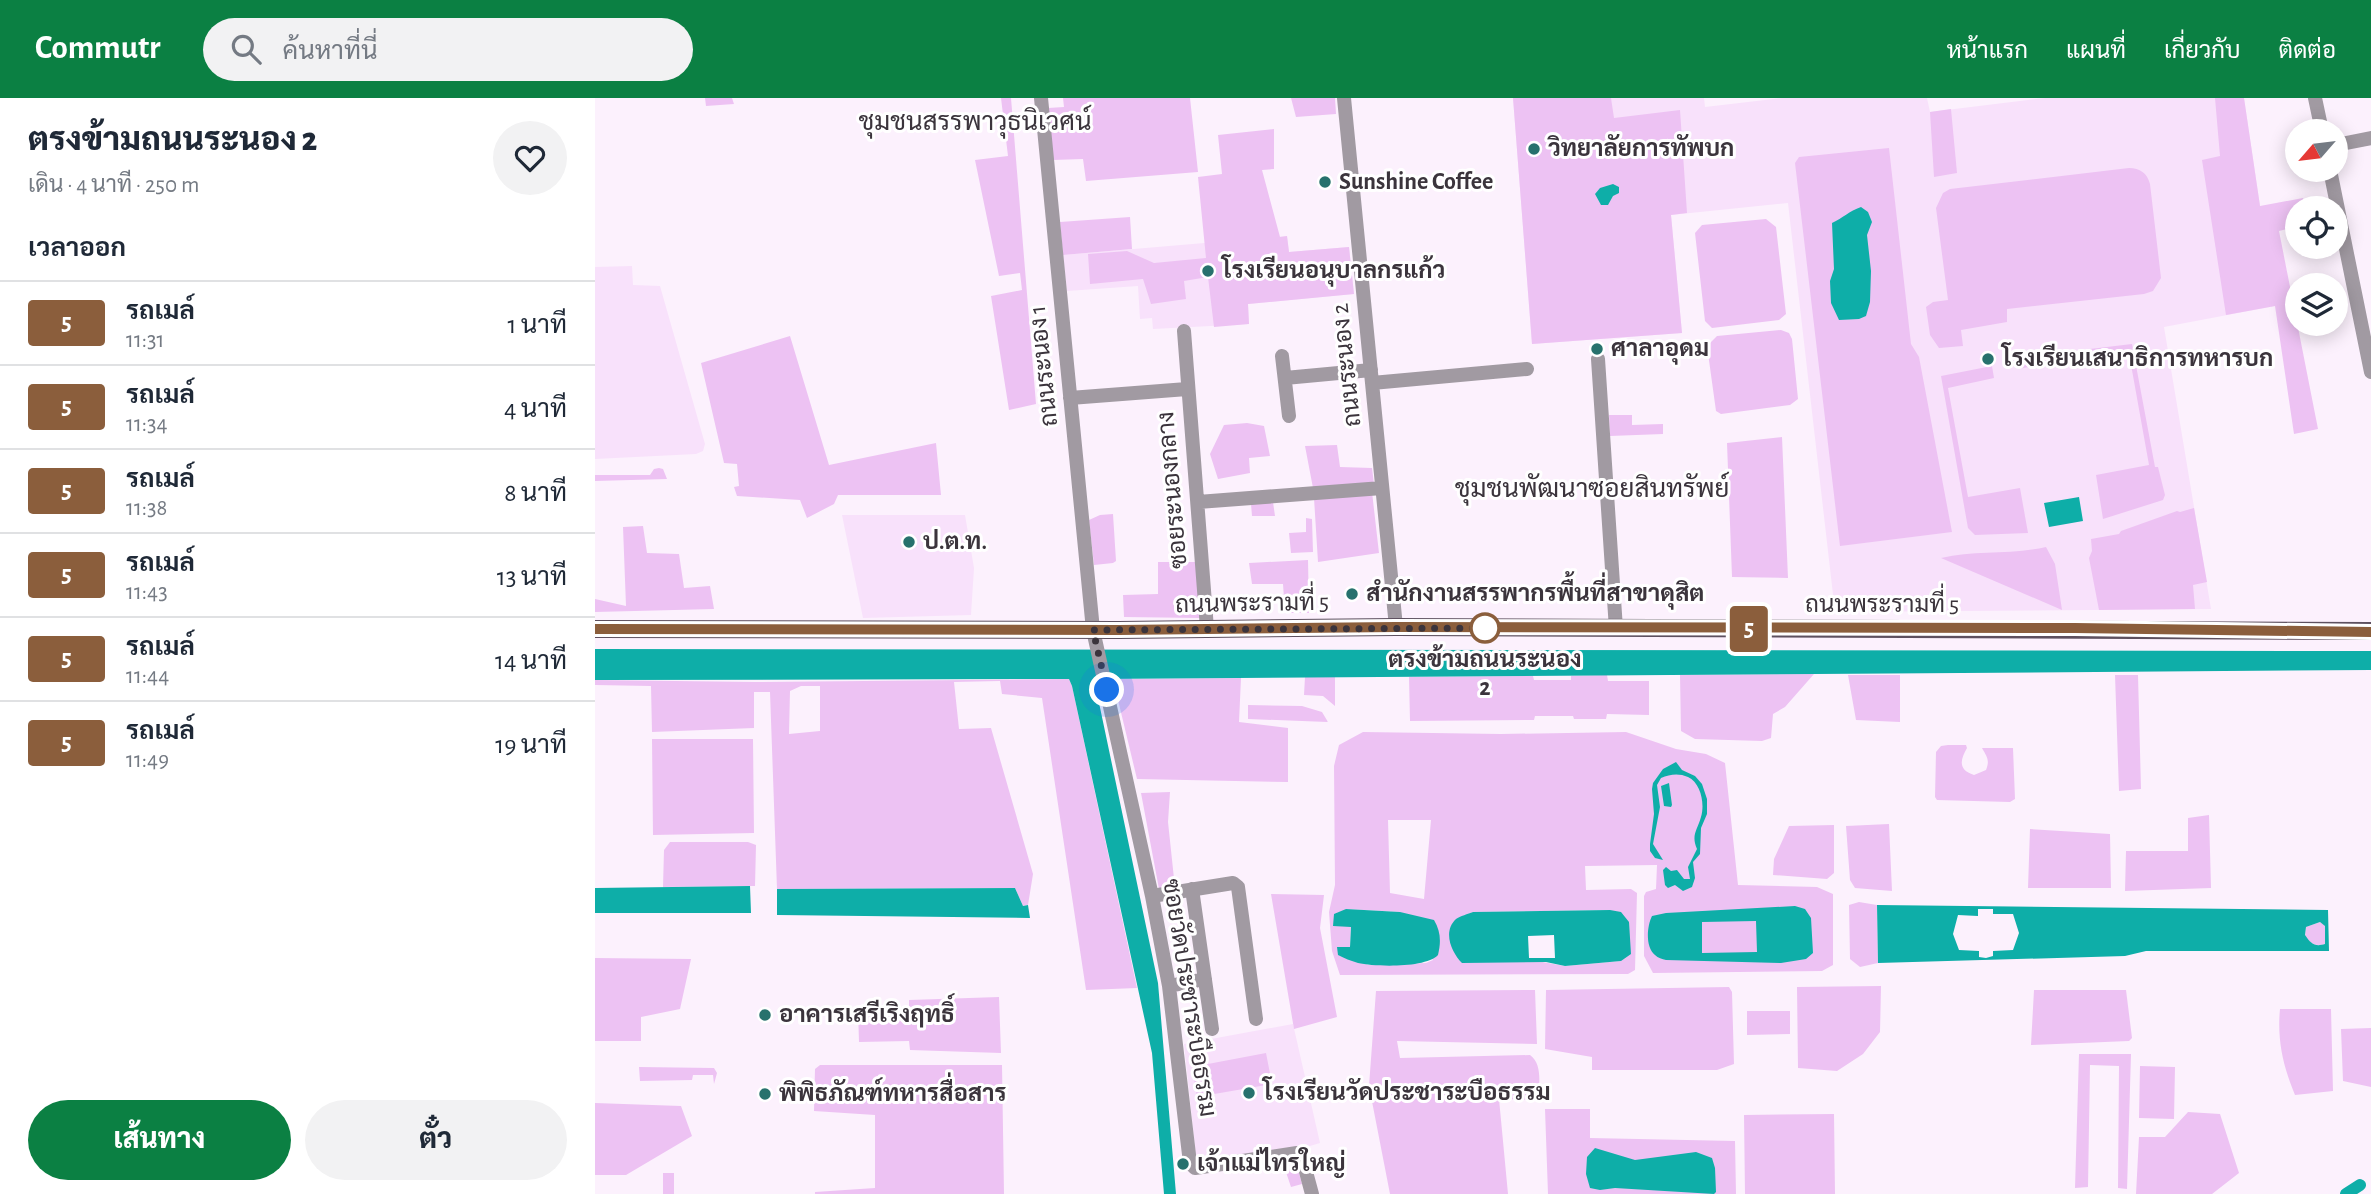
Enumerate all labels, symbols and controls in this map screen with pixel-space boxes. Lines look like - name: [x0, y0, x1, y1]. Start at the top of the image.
- search box: [203, 18, 693, 81]
- icon: search: [227, 30, 265, 68]
- text: Commutr: [35, 32, 161, 65]
- text: ค้นหาที่นี่: [283, 38, 378, 64]
- text: หน้าแรก: [1947, 39, 2028, 63]
- text: แผนที่: [2066, 39, 2126, 63]
- text: เกี่ยวกับ: [2164, 39, 2241, 63]
- text: ติดต่อ: [2279, 39, 2336, 63]
- district label: ชุมชนสรรพาวุธนิเวศน์: [858, 104, 1092, 139]
- north arrow: [2285, 119, 2349, 182]
- map controls: [2285, 119, 2348, 336]
- button: heart: [493, 121, 567, 195]
- text: ตรงข้ามถนนระนอง 2: [28, 124, 317, 157]
- place label: วิทยาลัยการทัพบก: [1547, 133, 1734, 161]
- marker: วิทยาลัยการทัพบก: [1526, 141, 1542, 157]
- place label: Sunshine Coffee: [1339, 170, 1493, 194]
- text: เดิน · 4 นาที · 250 m: [28, 174, 199, 197]
- marker: Sunshine Coffee: [1317, 174, 1333, 190]
- button: locate: [2285, 196, 2348, 259]
- text: เวลาออก: [28, 235, 126, 261]
- place label: โรงเรียนอนุบาลกรแก้ว: [1220, 254, 1445, 287]
- marker: โรงเรียนอนุบาลกรแก้ว: [1200, 263, 1216, 279]
- button: layers: [2285, 273, 2348, 336]
- text: รถเมล์: [126, 298, 195, 324]
- street label: ถนนระนอง 2: [1329, 302, 1365, 428]
- street label: ถนนระนอง 1: [1026, 304, 1062, 428]
- text: 5: [61, 311, 72, 335]
- text: 1 นาที: [508, 312, 567, 338]
- text: 11:31: [126, 329, 164, 352]
- place label: ศาลาอุดม: [1611, 337, 1709, 365]
- marker: ศาลาอุดม: [1589, 341, 1605, 357]
- place label: โรงเรียนเสนาธิการทหารบก: [2000, 342, 2273, 371]
- marker: โรงเรียนเสนาธิการทหารบก: [1980, 351, 1996, 367]
- text: รถเมล์: [126, 382, 195, 408]
- text: 5: [61, 395, 72, 419]
- text: 4 นาที: [504, 396, 567, 422]
- street label: ซอยระนองกลาง: [1154, 410, 1192, 570]
- text: 11:34: [126, 413, 168, 436]
- text: รถเมล์: [126, 466, 195, 492]
- district label: ชุมชนพัฒนาซอยสินทรัพย์: [1455, 471, 1729, 506]
- text: 5: [61, 479, 72, 503]
- text: 8 นาที: [504, 480, 567, 506]
- text: 11:38: [126, 497, 167, 520]
- place label: ป.ต.ท.: [923, 529, 987, 554]
- marker: ป.ต.ท.: [901, 534, 917, 550]
- text: รถเมล์: [126, 550, 195, 576]
- text: 5: [61, 563, 72, 587]
- text: 13 นาที: [497, 564, 567, 590]
- place label: สำนักงานสรรพากรพื้นที่สาขาดุสิต: [1366, 571, 1704, 610]
- text: 11:43: [126, 581, 168, 604]
- street label: ถนนพระรามที่ 5: [1175, 581, 1329, 617]
- street label: ถนนพระรามที่ 5: [1805, 583, 1959, 617]
- marker: สำนักงานสรรพากรพื้นที่สาขาดุสิต: [1344, 586, 1360, 602]
- line badge: 5: [1726, 606, 1772, 652]
- marker: ตรงข้ามถนนระนอง 2: [1470, 613, 1500, 643]
- text: 5: [1744, 617, 1754, 641]
- text: รถเมล์: [126, 634, 195, 660]
- place label: ตรงข้ามถนนระนอง 2: [1388, 643, 1582, 700]
- text: 5: [61, 647, 72, 671]
- text: 14 นาที: [495, 648, 567, 674]
- text: 11:44: [126, 665, 169, 688]
- your location: [1089, 672, 1124, 707]
- text: รถเมล์: [126, 718, 195, 744]
- text: 5: [61, 731, 72, 755]
- text: 19 นาที: [495, 732, 567, 758]
- text: 11:49: [126, 749, 169, 772]
- street label: ซอยวัดประชาระบือธรรม: [1158, 877, 1224, 1119]
- place label: อาคารเสรีเริงฤทธิ์: [779, 993, 955, 1028]
- marker: อาคารเสรีเริงฤทธิ์: [757, 1007, 773, 1023]
- place label: พิพิธภัณฑ์ทหารสื่อสาร: [779, 1072, 1006, 1106]
- place label: โรงเรียนวัดประชาระบือธรรม: [1261, 1076, 1551, 1105]
- marker: โรงเรียนวัดประชาระบือธรรม: [1241, 1085, 1257, 1101]
- marker: พิพิธภัณฑ์ทหารสื่อสาร: [757, 1086, 773, 1102]
- button: เส้นทาง: [28, 1100, 291, 1180]
- button: ตั๋ว: [305, 1100, 567, 1180]
- place label: เจ้าแม่ไทรใหญ่: [1197, 1147, 1346, 1178]
- marker: เจ้าแม่ไทรใหญ่: [1175, 1156, 1191, 1172]

